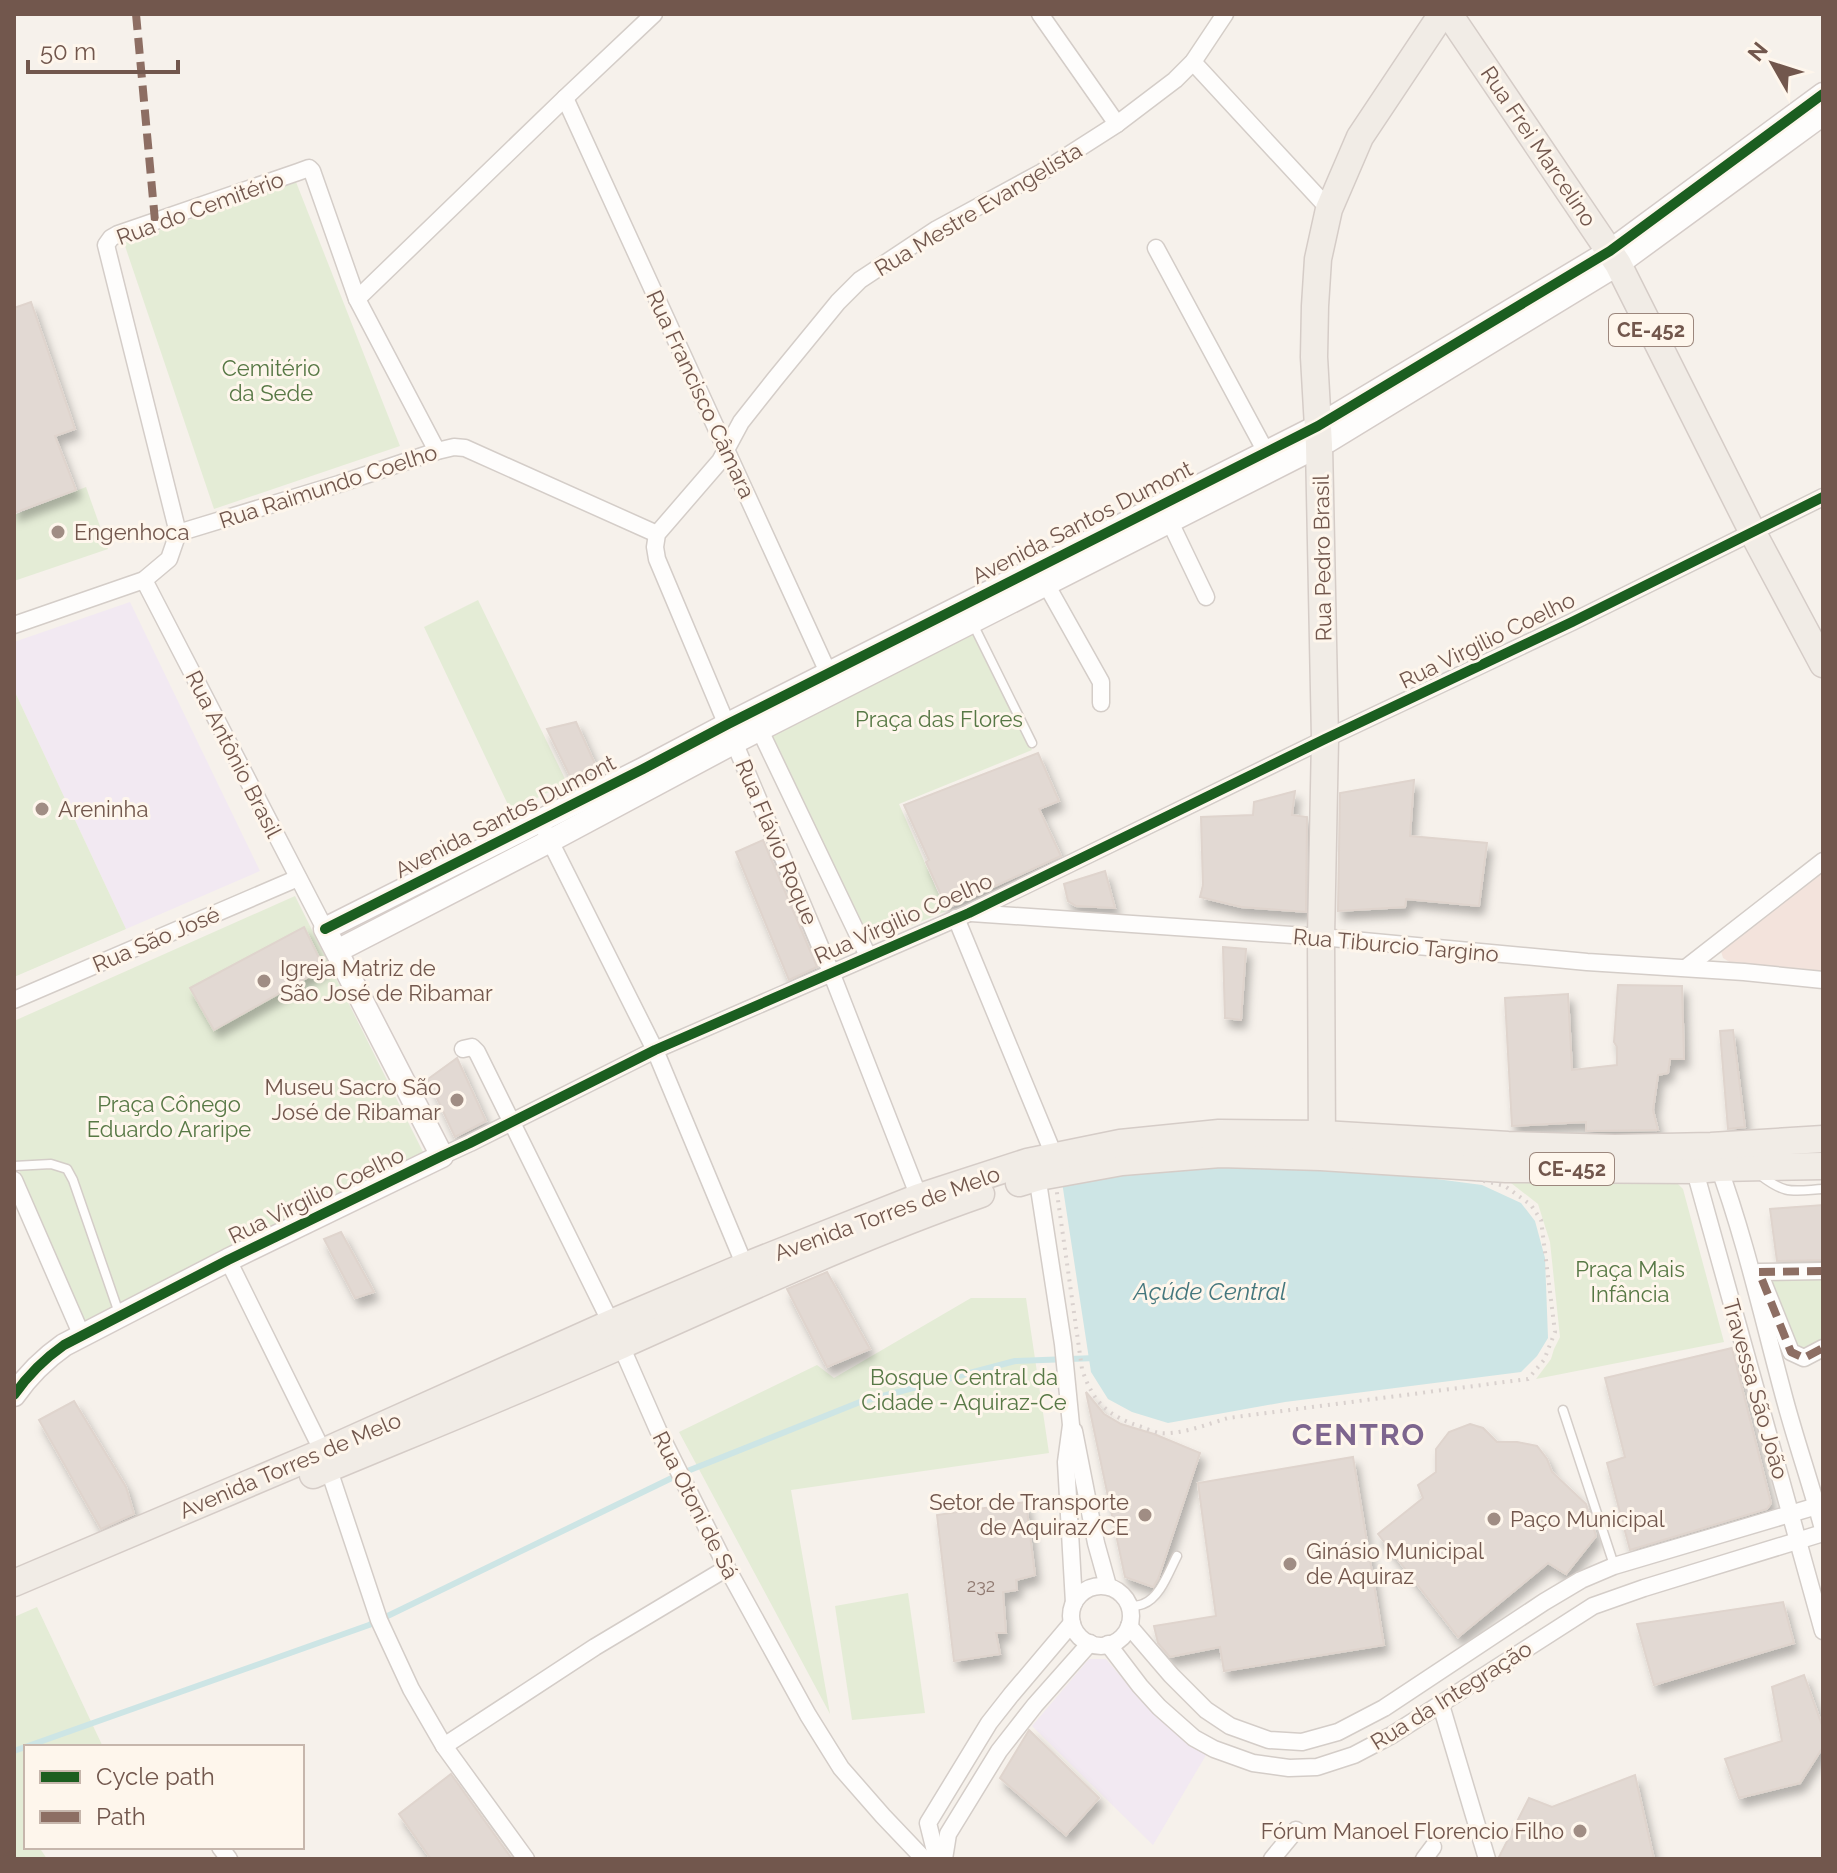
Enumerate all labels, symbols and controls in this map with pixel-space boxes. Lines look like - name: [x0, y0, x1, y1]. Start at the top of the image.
- scale bar: [28, 24, 178, 74]
- north arrow: [1733, 24, 1813, 104]
- text: 50 m: [40, 37, 96, 66]
- text: N: [1742, 37, 1773, 66]
- street label: Rua Frei Marcelino: [1476, 61, 1602, 231]
- street label: Rua Mestre Evangelista: [870, 137, 1086, 281]
- street label: Rua do Cemitério: [113, 166, 287, 250]
- street label: Rua Francisco Câmara: [641, 286, 761, 502]
- road number: CE-452: [1609, 314, 1693, 346]
- park label: Cemitério da Sede: [222, 355, 320, 406]
- street label: Rua Raimundo Coelho: [216, 439, 440, 533]
- street label: Avenida Santos Dumont: [967, 455, 1197, 589]
- street label: Rua Pedro Brasil: [1308, 474, 1336, 642]
- place label: Engenhoca: [74, 519, 189, 545]
- marker: Engenhoca: [49, 523, 67, 541]
- street label: Rua Virgilio Coelho: [1395, 586, 1579, 694]
- street label: Rua Antônio Brasil: [181, 666, 287, 842]
- park label: Praça das Flores: [855, 706, 1023, 732]
- street label: Avenida Santos Dumont: [390, 749, 620, 883]
- street label: Rua Flávio Roque: [730, 755, 824, 929]
- place label: Areninha: [58, 796, 148, 822]
- marker: Areninha: [33, 800, 51, 818]
- street label: Rua Virgilio Coelho: [810, 867, 996, 969]
- street label: Rua São José: [89, 901, 223, 977]
- street label: Rua Tiburcio Targino: [1292, 923, 1500, 967]
- place label: Igreja Matriz de São José de Ribamar: [280, 955, 493, 1006]
- marker: Igreja Matriz de São José de Ribamar: [255, 972, 273, 990]
- place label: Museu Sacro São José de Ribamar: [264, 1074, 441, 1125]
- park label: Praça Cônego Eduardo Araripe: [87, 1091, 251, 1142]
- marker: Museu Sacro São José de Ribamar: [448, 1091, 466, 1109]
- street label: Rua Virgilio Coelho: [224, 1141, 408, 1249]
- road number: CE-452: [1530, 1153, 1614, 1185]
- street label: Avenida Torres de Melo: [771, 1160, 1003, 1266]
- park label: Praça Mais Infância: [1575, 1256, 1685, 1307]
- water label: Açúde Central: [1132, 1277, 1286, 1306]
- street label: Travessa São João: [1718, 1296, 1794, 1482]
- park label: Bosque Central da Cidade - Aquiraz-Ce: [861, 1364, 1067, 1415]
- street label: Avenida Torres de Melo: [175, 1406, 405, 1524]
- district label: CENTRO: [1292, 1417, 1426, 1452]
- street label: Rua Otoni de Sá: [648, 1427, 744, 1583]
- place label: Setor de Transporte de Aquiraz/CE: [929, 1489, 1129, 1540]
- marker: Setor de Transporte de Aquiraz/CE: [1136, 1506, 1154, 1524]
- place label: Paço Municipal: [1510, 1506, 1665, 1532]
- marker: Paço Municipal: [1485, 1510, 1503, 1528]
- place label: Ginásio Municipal de Aquiraz: [1306, 1538, 1484, 1589]
- marker: Ginásio Municipal de Aquiraz: [1281, 1555, 1299, 1573]
- house number: 232: [967, 1575, 995, 1596]
- street label: Rua da Integração: [1366, 1635, 1536, 1755]
- legend: [24, 1745, 304, 1849]
- text: Cycle path: [96, 1762, 215, 1791]
- text: Path: [96, 1802, 146, 1831]
- place label: Fórum Manoel Florencio Filho: [1261, 1818, 1564, 1844]
- marker: Fórum Manoel Florencio Filho: [1571, 1822, 1589, 1840]

